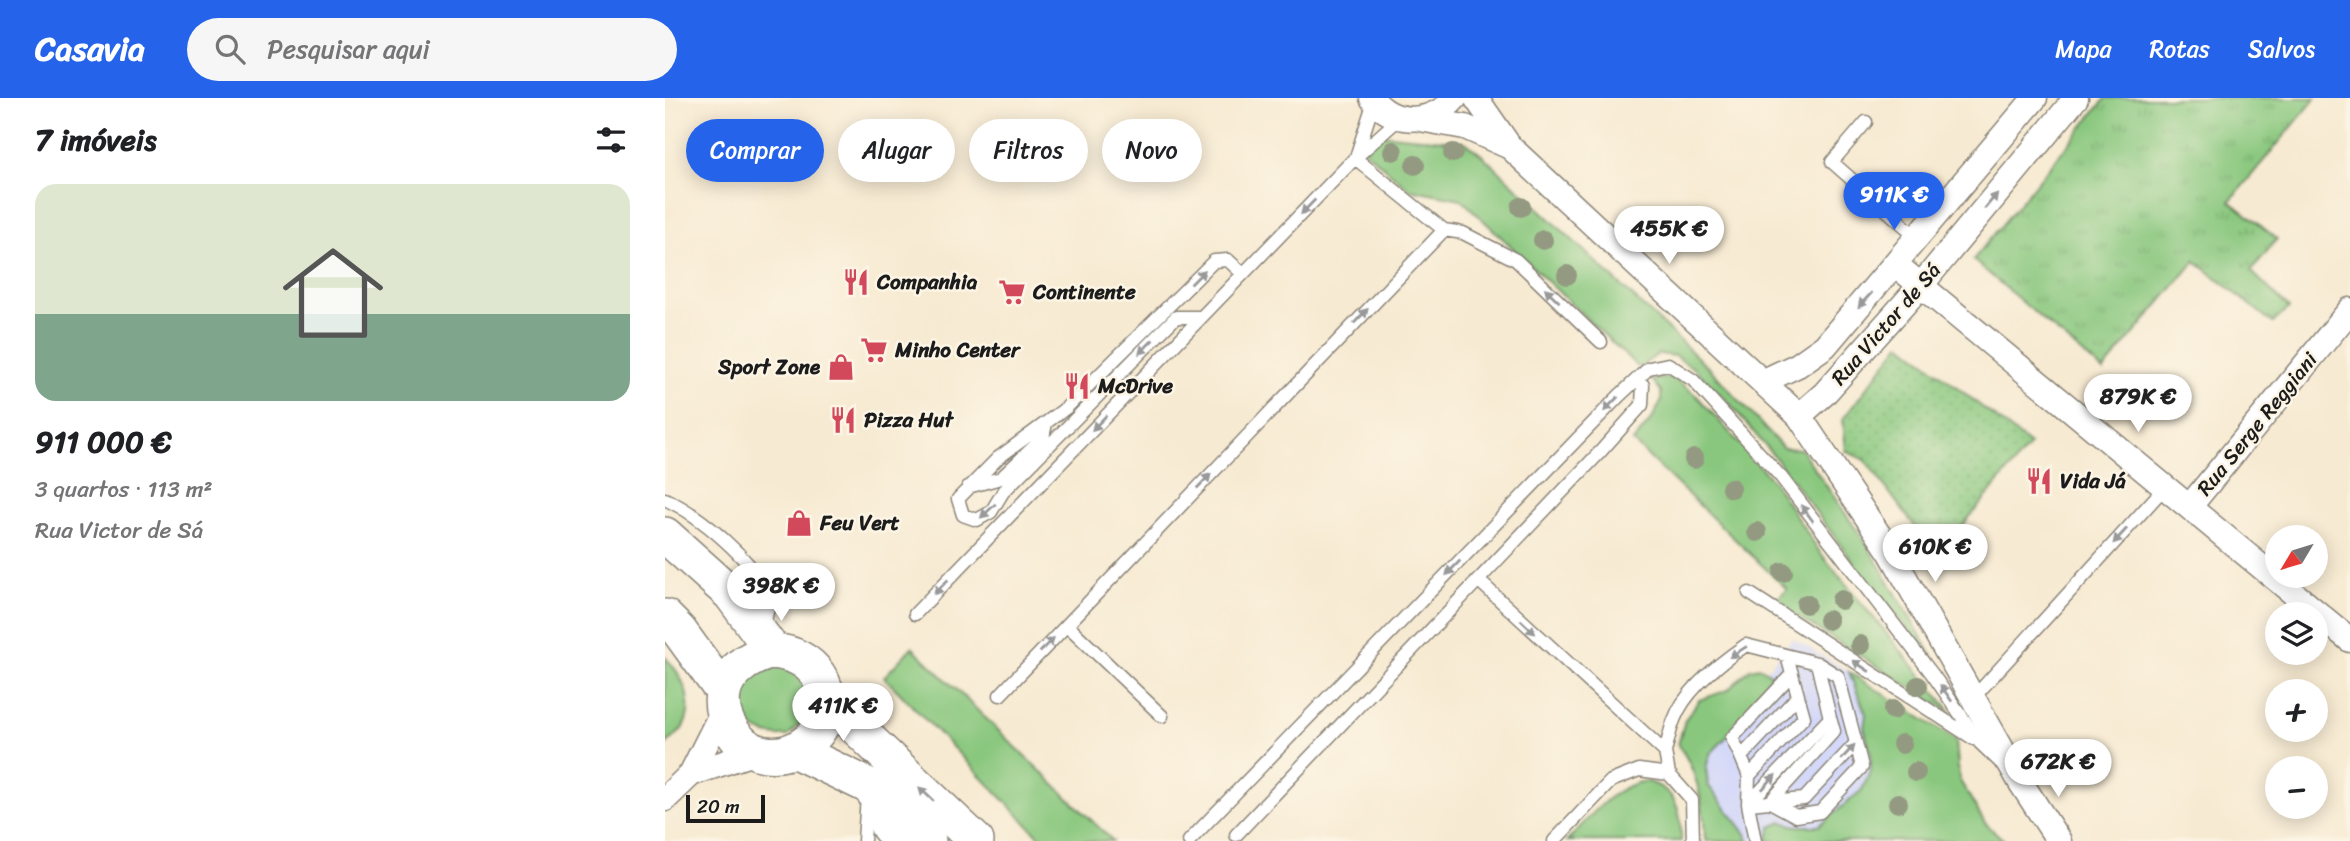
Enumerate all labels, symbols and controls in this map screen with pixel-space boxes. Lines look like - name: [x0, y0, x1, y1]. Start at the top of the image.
- search box: [187, 18, 677, 81]
- text: Casavia: [35, 20, 145, 78]
- text: Pesquisar aqui: [267, 26, 430, 72]
- text: Mapa: [2055, 28, 2112, 70]
- text: Rotas: [2150, 28, 2210, 70]
- text: Salvos: [2248, 28, 2315, 70]
- icon: search: [211, 30, 249, 68]
- text: 7 imóveis: [35, 113, 156, 167]
- chip: Comprar: [686, 119, 824, 182]
- chip: Alugar: [838, 119, 955, 182]
- chip: Filtros: [969, 119, 1088, 182]
- chip: Novo: [1102, 119, 1202, 182]
- icon: filters: [592, 121, 630, 159]
- pin: 911K €: [1837, 172, 1951, 232]
- text: 911K €: [1859, 174, 1929, 215]
- one-way arrow: [1983, 193, 1998, 211]
- one-way arrow: [1300, 199, 1316, 215]
- pin: 455K €: [1612, 206, 1726, 266]
- text: 455K €: [1630, 208, 1708, 249]
- icon: home: [270, 230, 396, 356]
- street label: Rua Victor de Sá: [1821, 253, 1951, 394]
- place label: Companhia: [876, 263, 978, 301]
- restaurant icon: Companhia: [841, 267, 871, 297]
- one-way arrow: [1189, 269, 1206, 286]
- place label: Continente: [1032, 273, 1136, 311]
- supermarket icon: Continente: [997, 277, 1027, 307]
- one-way arrow: [1544, 287, 1561, 303]
- one-way arrow: [1858, 291, 1874, 308]
- one-way arrow: [1353, 308, 1370, 325]
- place label: Minho Center: [894, 331, 1022, 369]
- supermarket icon: Minho Center: [859, 335, 889, 365]
- one-way arrow: [1137, 339, 1154, 356]
- street label: Rua Serge Reggiani: [2187, 342, 2328, 505]
- place label: Sport Zone: [717, 348, 821, 386]
- shop icon: Sport Zone: [826, 352, 856, 382]
- place label: McDrive: [1097, 367, 1173, 405]
- restaurant icon: McDrive: [1062, 371, 1092, 401]
- pin: 879K €: [2081, 374, 2195, 434]
- text: 879K €: [2100, 376, 2176, 417]
- one-way arrow: [1604, 395, 1620, 412]
- place label: Pizza Hut: [864, 401, 955, 439]
- restaurant icon: Pizza Hut: [828, 405, 858, 435]
- text: 911 000 €: [35, 415, 172, 469]
- one-way arrow: [1090, 415, 1107, 432]
- place label: Vida Já: [2060, 462, 2126, 500]
- restaurant icon: Vida Já: [2024, 466, 2054, 496]
- text: 3 quartos · 113 m²: [35, 469, 213, 510]
- one-way arrow: [1196, 473, 1212, 490]
- one-way arrow: [980, 502, 997, 518]
- place label: Feu Vert: [819, 504, 900, 542]
- one-way arrow: [1801, 504, 1815, 522]
- shop icon: Feu Vert: [784, 508, 814, 538]
- text: Rua Victor de Sá: [35, 510, 203, 551]
- pin: 610K €: [1878, 524, 1992, 584]
- north arrow: [2265, 525, 2327, 588]
- map controls: [2265, 525, 2328, 819]
- text: 610K €: [1899, 526, 1971, 567]
- one-way arrow: [2112, 527, 2128, 545]
- one-way arrow: [1445, 559, 1462, 576]
- pin: 398K €: [724, 564, 838, 623]
- text: 398K €: [743, 565, 819, 606]
- one-way arrow: [933, 578, 949, 595]
- button: layers: [2265, 602, 2328, 665]
- one-way arrow: [1519, 618, 1536, 634]
- one-way arrow: [1039, 637, 1056, 654]
- one-way arrow: [1729, 645, 1748, 658]
- one-way arrow: [1851, 659, 1871, 672]
- button: +: [2265, 679, 2328, 742]
- pin: 411K €: [786, 684, 900, 743]
- one-way arrow: [1939, 684, 1953, 702]
- text: 411K €: [808, 685, 878, 726]
- pin: 672K €: [2001, 740, 2115, 799]
- text: 672K €: [2021, 741, 2095, 782]
- one-way arrow: [1840, 743, 1856, 761]
- button: −: [2265, 756, 2328, 819]
- one-way arrow: [1760, 774, 1776, 791]
- one-way arrow: [918, 787, 935, 803]
- text: 20 m: [697, 790, 740, 823]
- scale bar: [686, 792, 765, 824]

